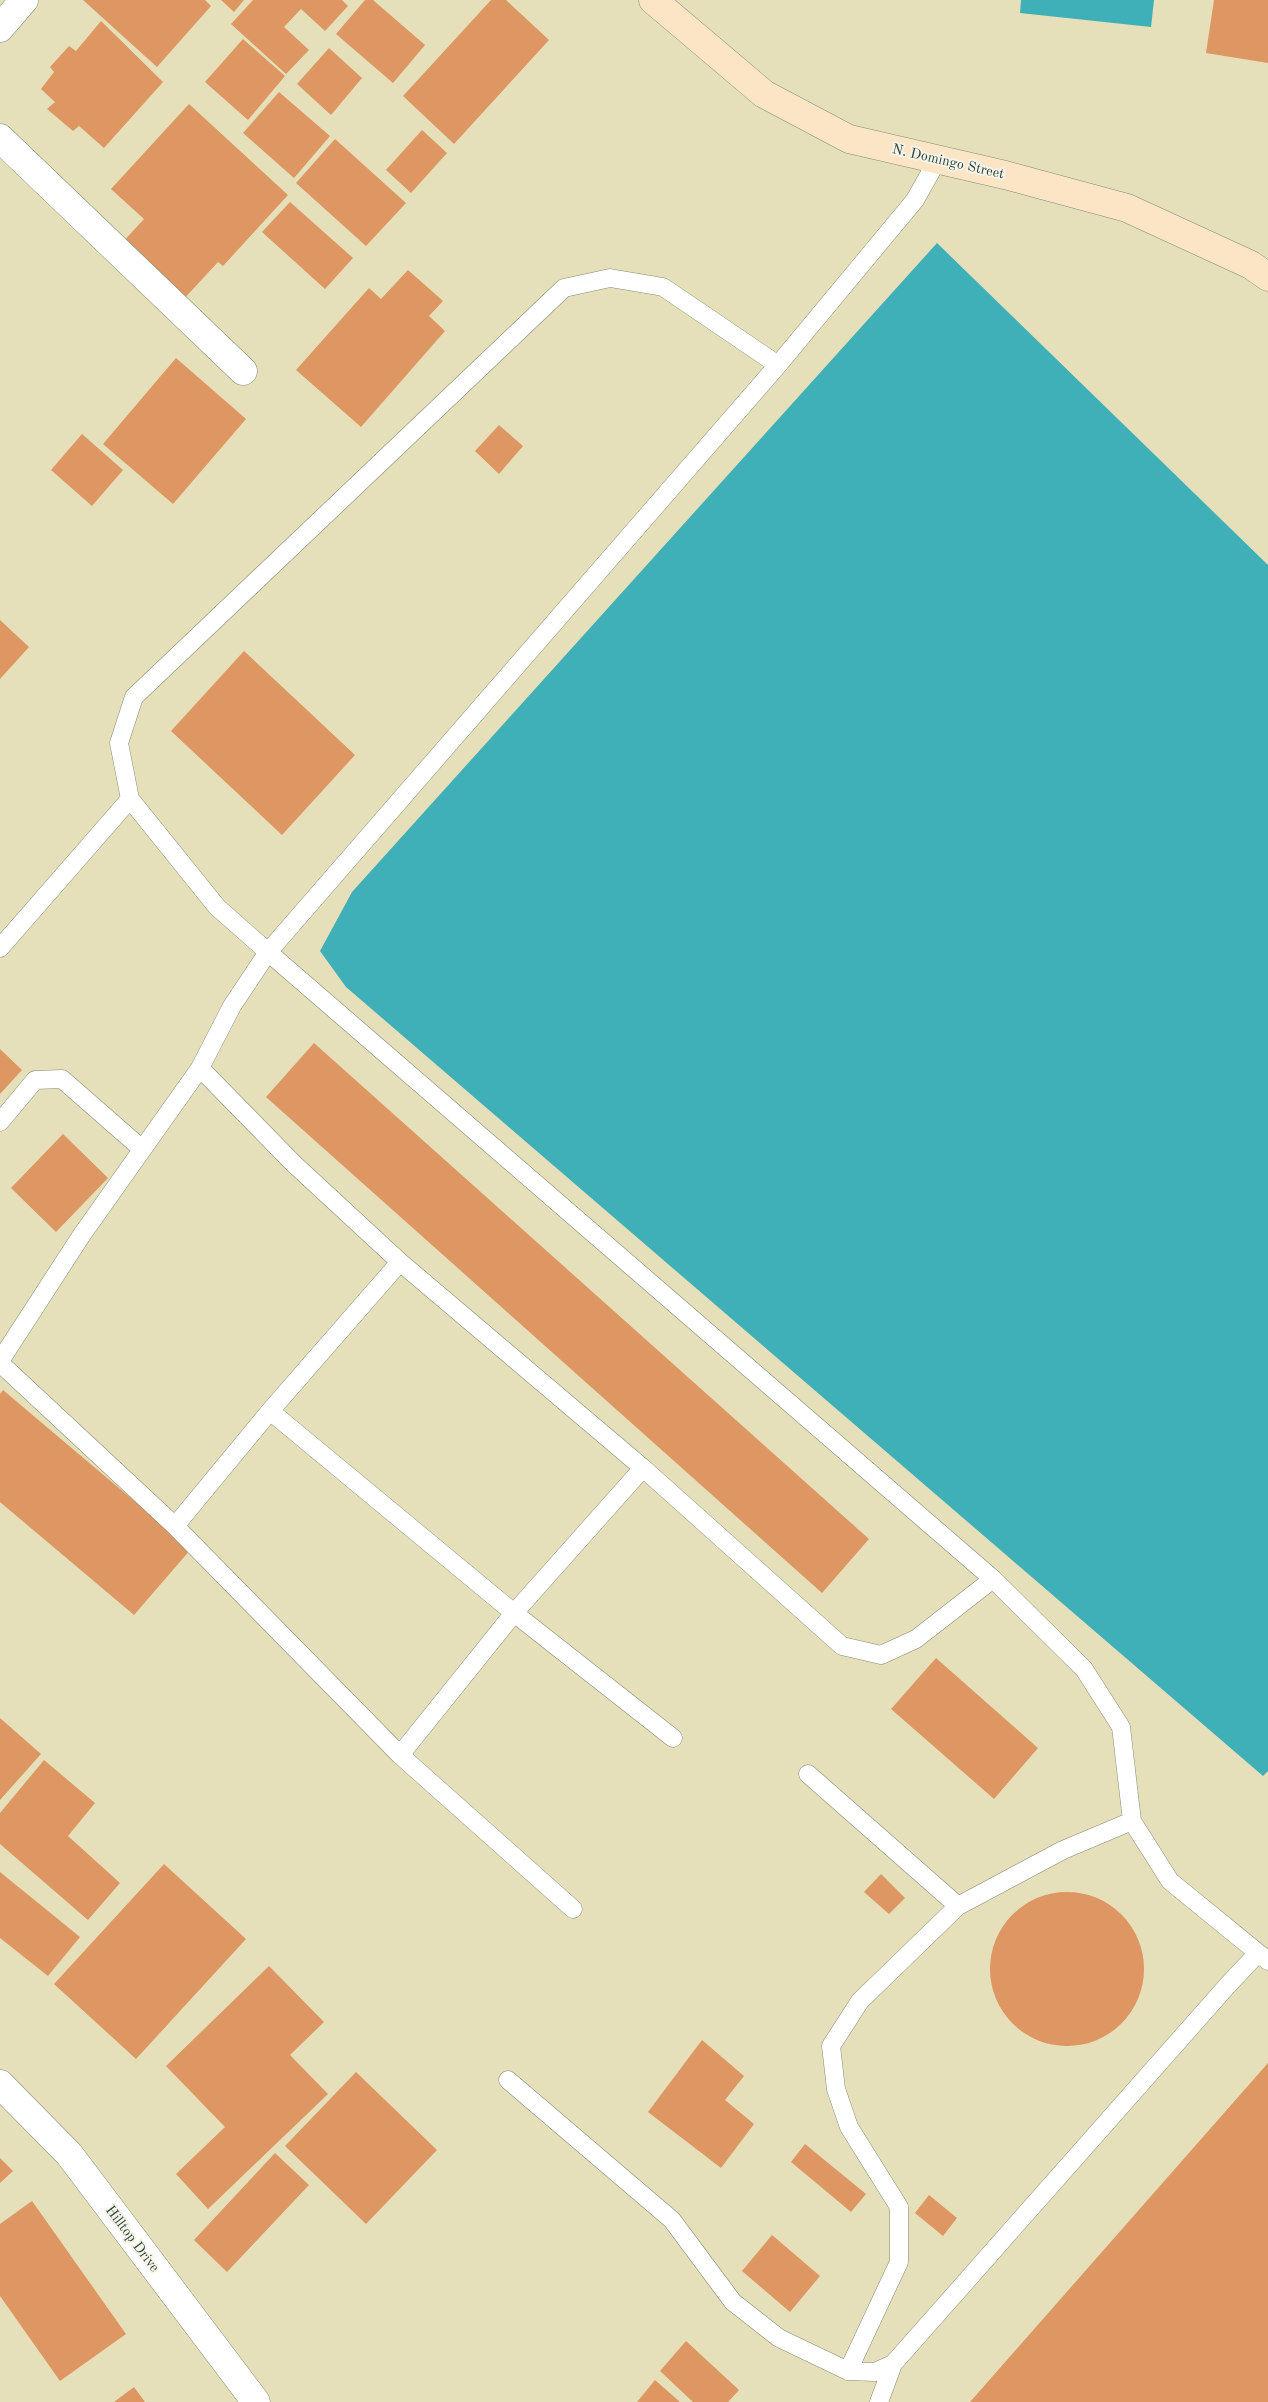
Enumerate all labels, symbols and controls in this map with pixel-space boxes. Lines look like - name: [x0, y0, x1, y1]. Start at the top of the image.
- street label: N. Domingo Street: [890, 141, 1006, 183]
- street label: Hilltop Drive: [102, 2202, 162, 2276]

